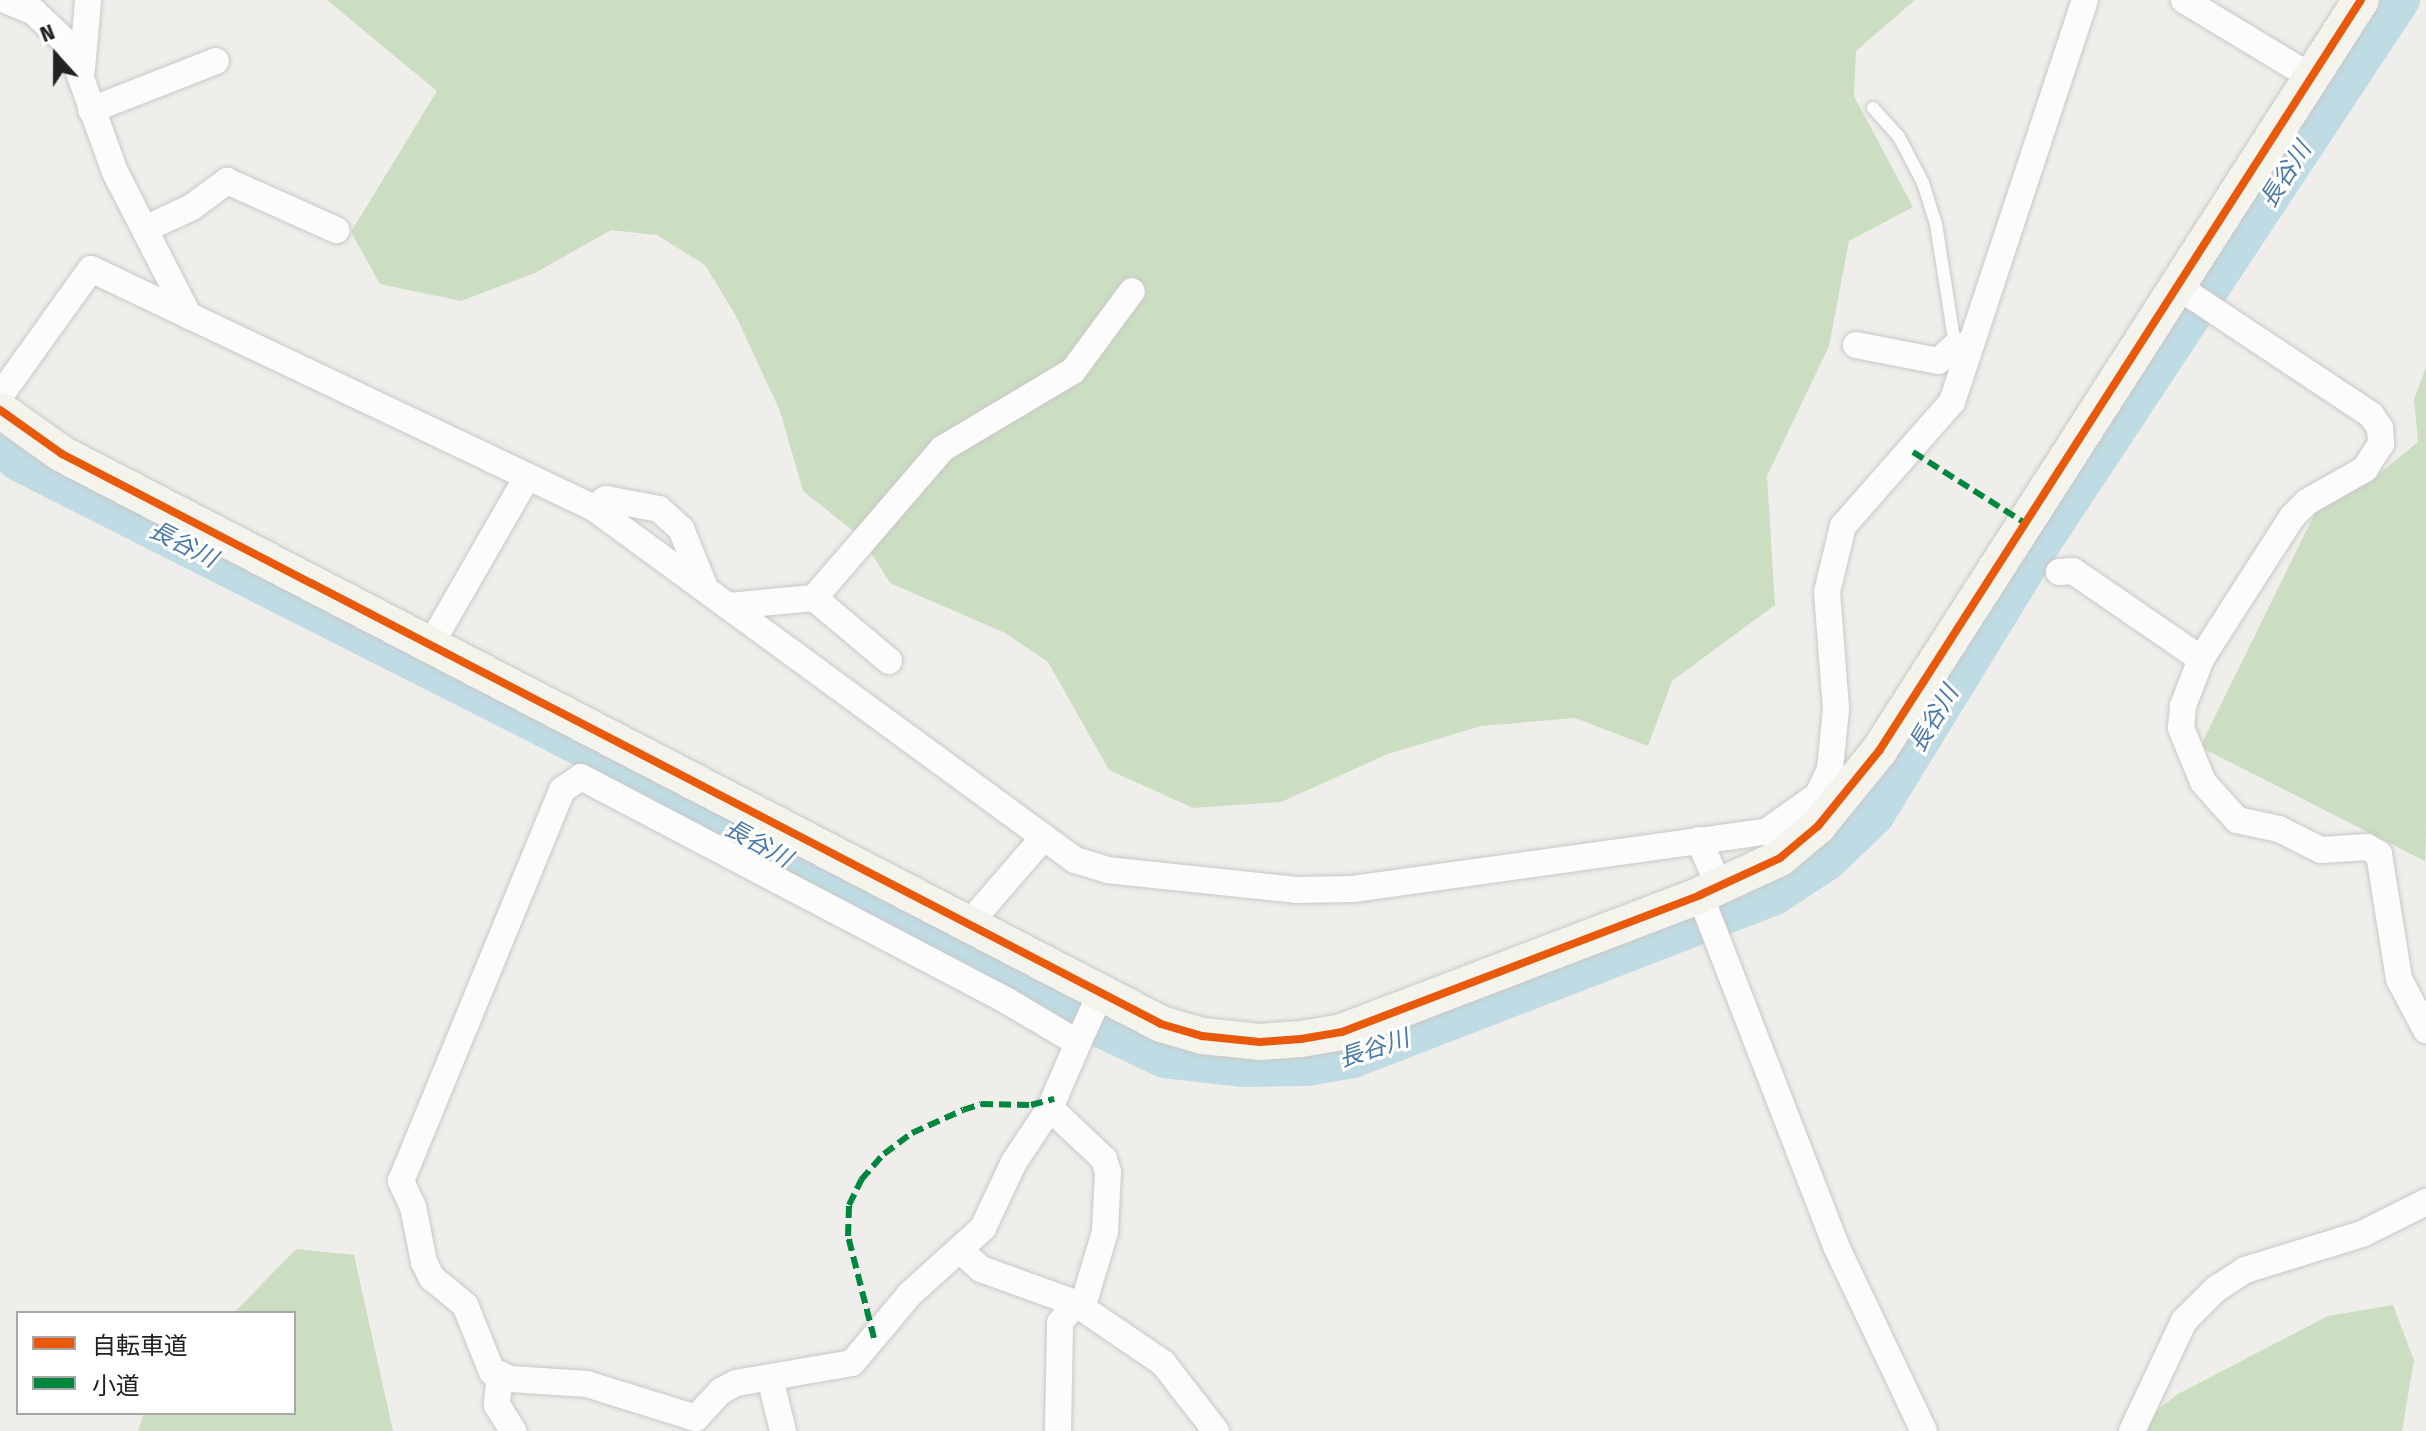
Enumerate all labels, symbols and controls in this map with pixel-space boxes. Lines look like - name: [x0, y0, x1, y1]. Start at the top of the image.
- north arrow: [16, 16, 96, 96]
- text: N: [36, 18, 58, 48]
- water label: 長谷川: [2254, 137, 2318, 213]
- water label: 長谷川: [144, 516, 222, 574]
- water label: 長谷川: [1903, 681, 1965, 757]
- water label: 長谷川: [720, 814, 796, 874]
- water label: 長谷川: [1335, 1024, 1413, 1074]
- legend: [16, 1311, 296, 1415]
- text: 自転車道: [92, 1332, 188, 1360]
- text: 小道: [92, 1372, 140, 1400]

